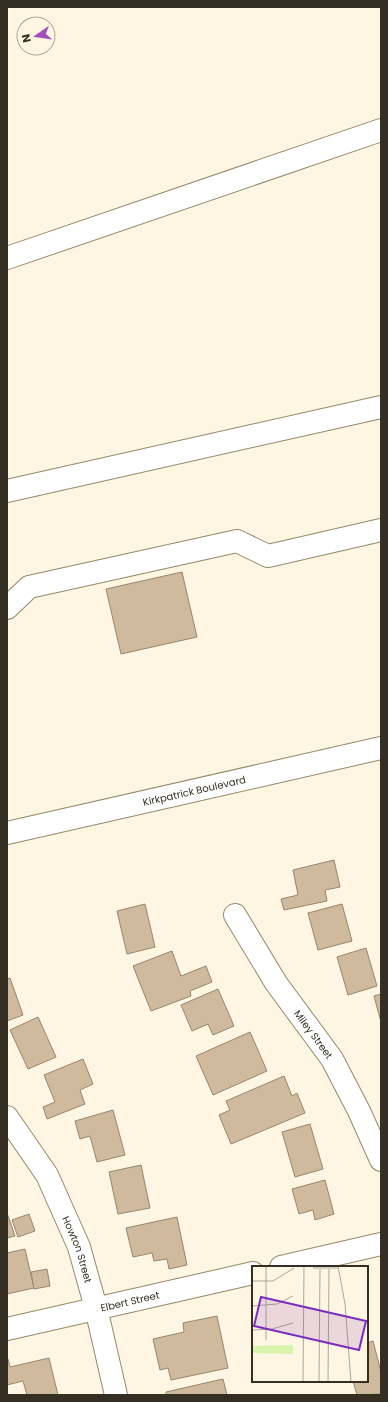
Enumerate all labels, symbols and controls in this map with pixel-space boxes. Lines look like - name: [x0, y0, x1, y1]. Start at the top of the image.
- north arrow: [16, 16, 56, 56]
- text: N: [18, 32, 35, 44]
- street label: Kirkpatrick Boulevard: [141, 771, 247, 809]
- street label: Miley Street: [291, 1007, 337, 1062]
- street label: Howton Street: [59, 1214, 96, 1285]
- inset map: [252, 1266, 368, 1382]
- street label: Elbert Street: [99, 1287, 161, 1315]

